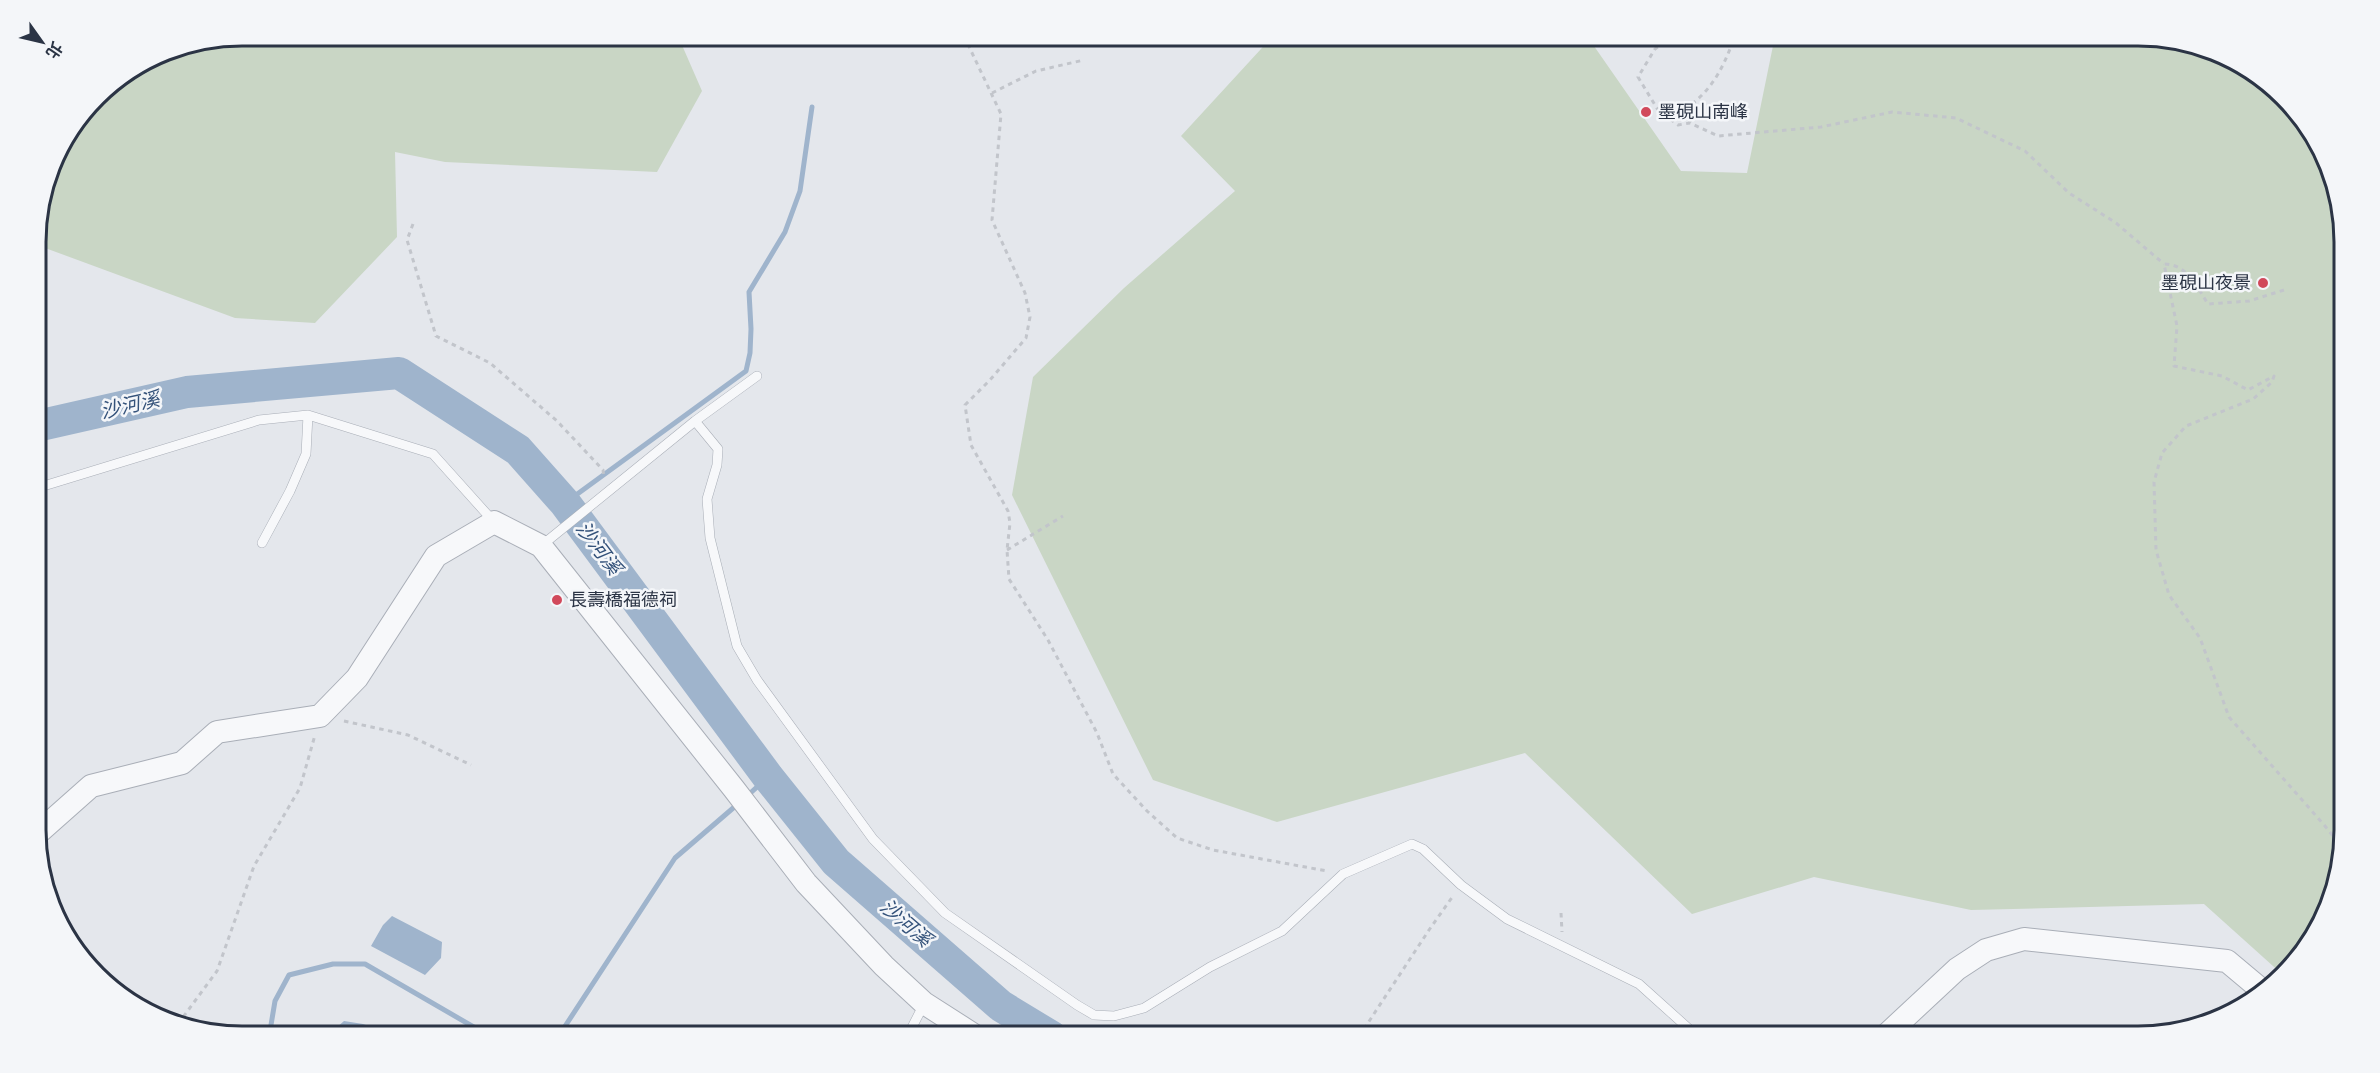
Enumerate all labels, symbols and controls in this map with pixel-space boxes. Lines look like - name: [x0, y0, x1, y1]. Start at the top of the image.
- north arrow: [12, 12, 72, 72]
- text: 北: [42, 39, 66, 62]
- place label: 墨硯山南峰: [1658, 101, 1748, 121]
- marker: 墨硯山南峰: [1639, 105, 1653, 119]
- place label: 墨硯山夜景: [2161, 272, 2251, 292]
- marker: 墨硯山夜景: [2256, 276, 2270, 290]
- water label: 沙河溪: [98, 386, 165, 422]
- water label: 沙河溪: [572, 517, 628, 581]
- place label: 長壽橋福德祠: [569, 589, 677, 609]
- marker: 長壽橋福德祠: [550, 593, 564, 607]
- water label: 沙河溪: [876, 894, 939, 953]

